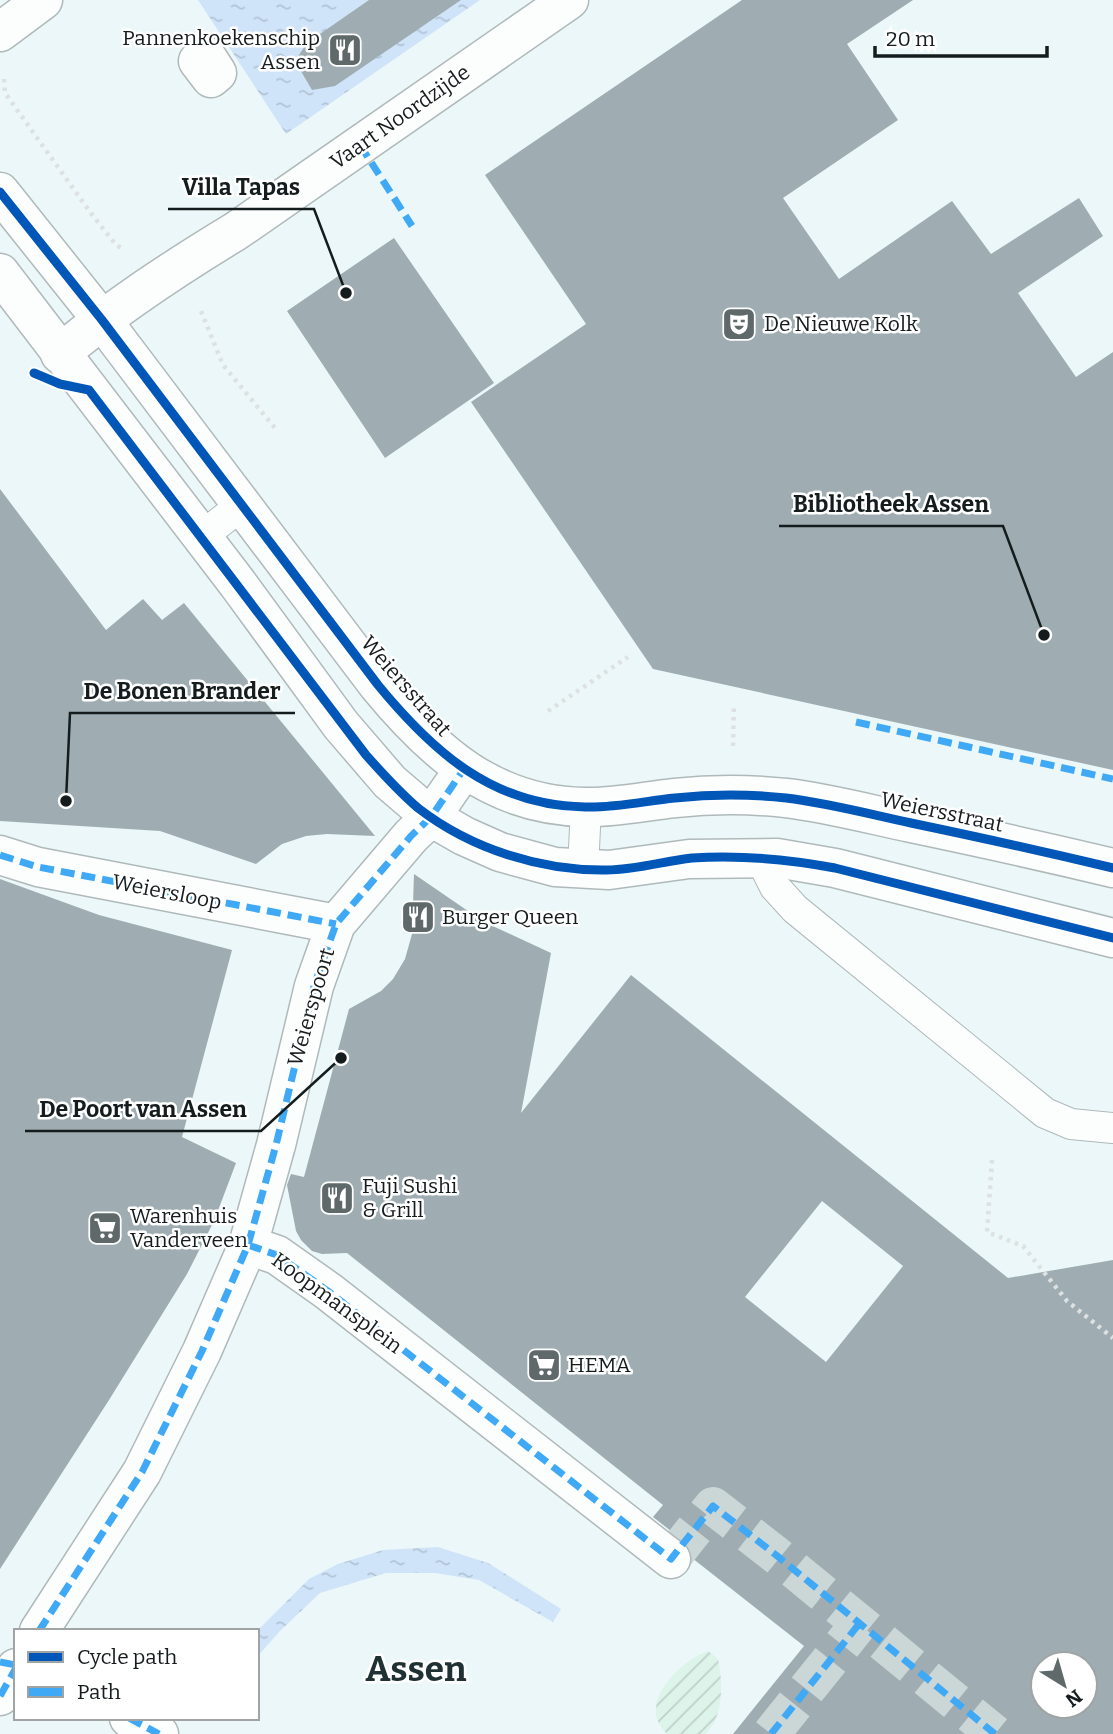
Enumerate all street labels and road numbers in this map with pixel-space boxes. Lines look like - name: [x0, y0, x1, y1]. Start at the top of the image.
- street label: Vaart Noordzijde: [325, 59, 475, 175]
- street label: Weiersstraat: [355, 630, 457, 742]
- street label: Weiersstraat: [878, 786, 1006, 838]
- street label: Weiersloop: [110, 869, 224, 915]
- street label: Weierspoort: [282, 945, 340, 1069]
- street label: Koopmansplein: [267, 1247, 407, 1359]

